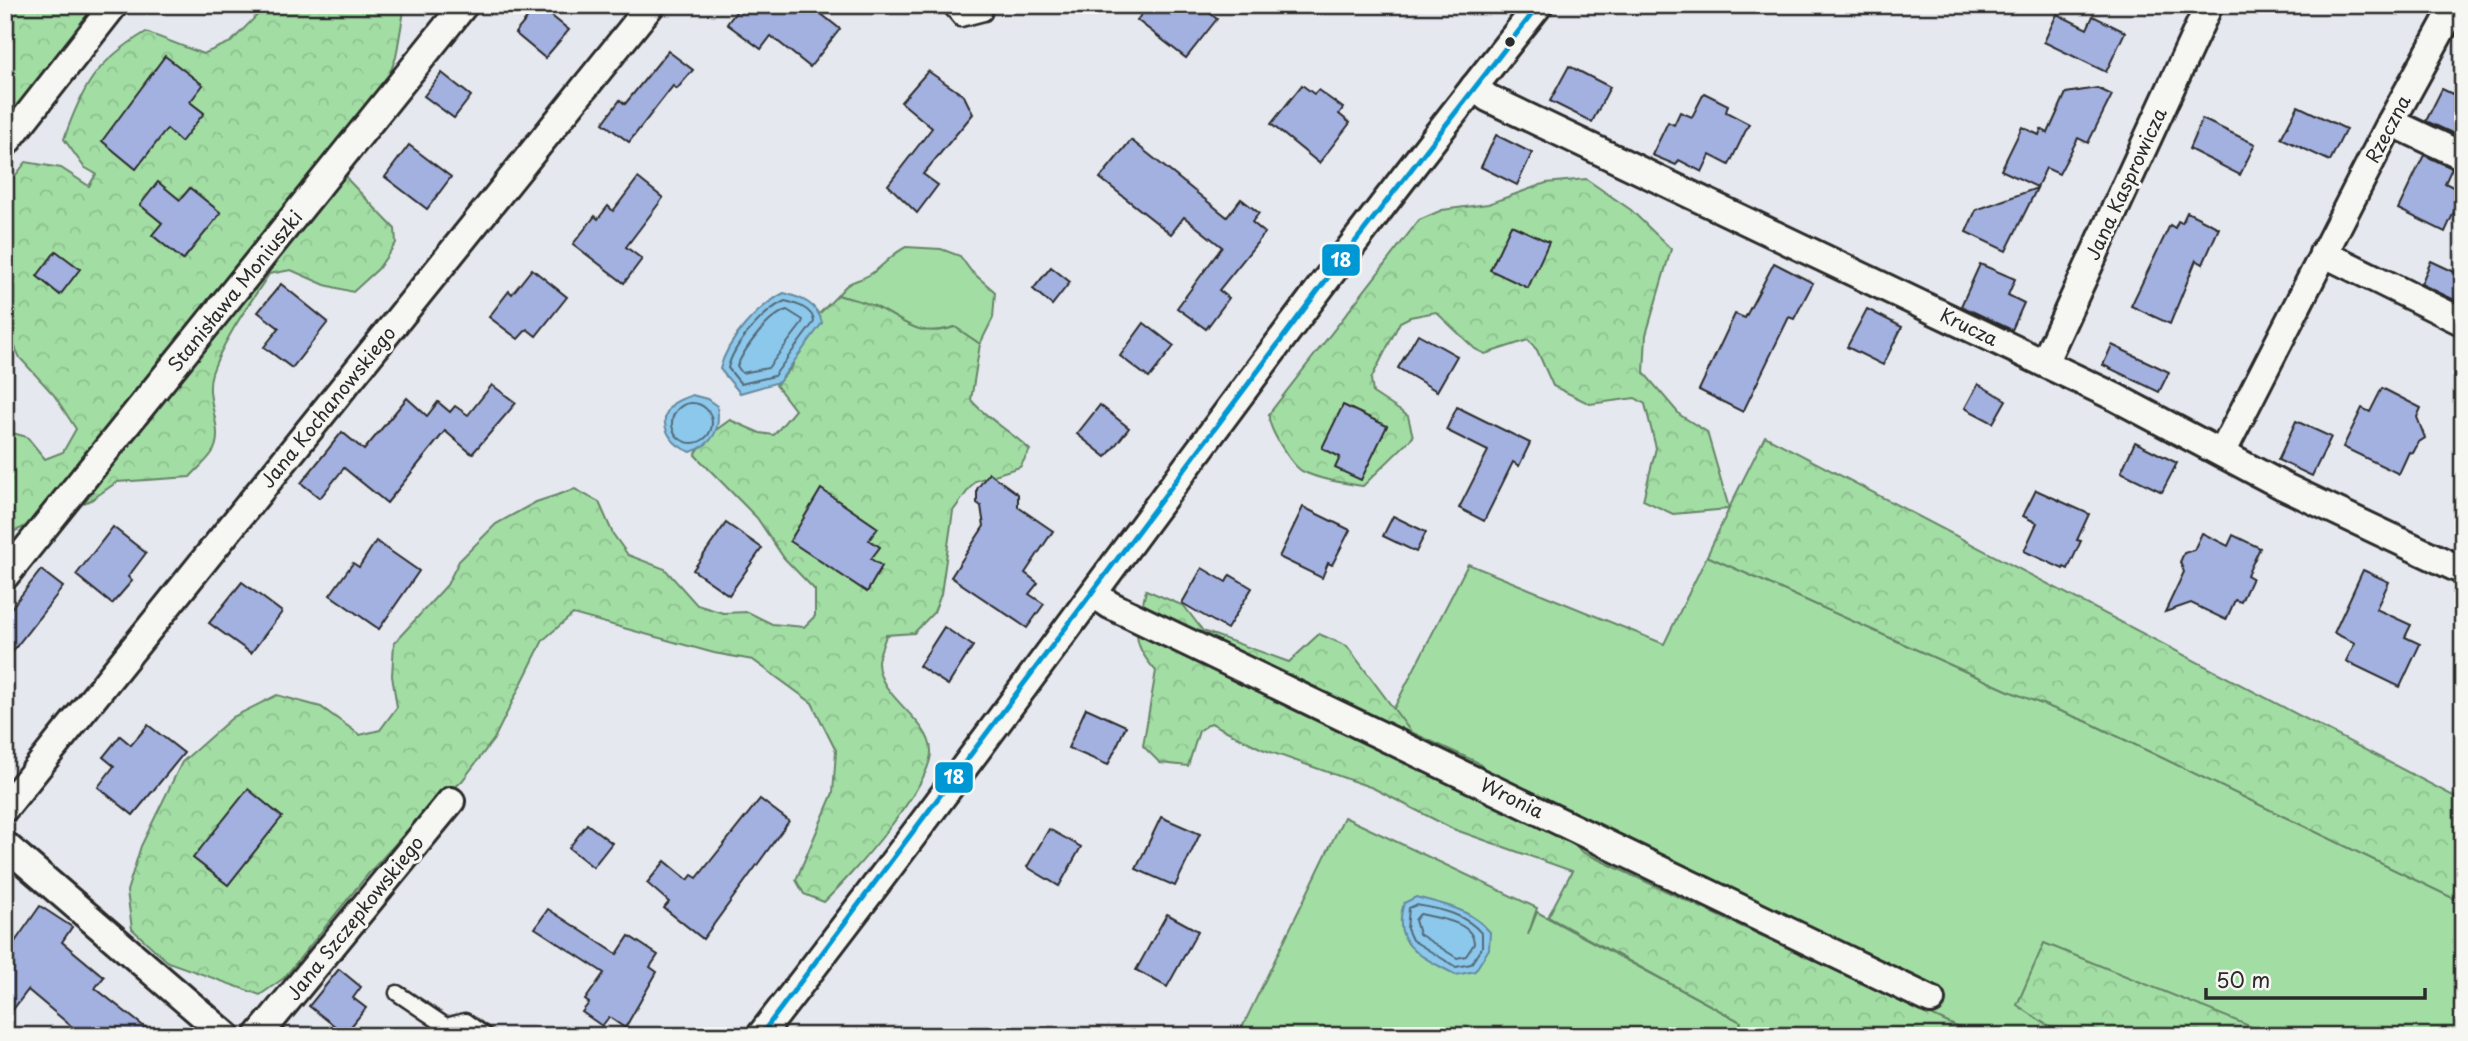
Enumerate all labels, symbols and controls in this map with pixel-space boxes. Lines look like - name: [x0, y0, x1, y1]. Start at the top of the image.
- unlabelled marker: [1503, 35, 1517, 49]
- street label: Rzeczna: [2358, 89, 2417, 167]
- street label: Jana Kasprowicza: [2078, 103, 2173, 264]
- street label: Stanisława Moniuszki: [160, 204, 308, 377]
- line badge: 18: [1321, 243, 1361, 277]
- text: 18: [1331, 245, 1352, 273]
- street label: Krucza: [1936, 300, 2003, 352]
- street label: Jana Kochanowskiego: [253, 319, 401, 493]
- line badge: 18: [934, 761, 974, 794]
- text: 18: [944, 762, 965, 790]
- street label: Wronia: [1476, 770, 1549, 825]
- street label: Jana Szczepkowskiego: [279, 829, 430, 1006]
- scale bar: [2206, 957, 2424, 1001]
- text: 50 m: [2216, 963, 2270, 995]

